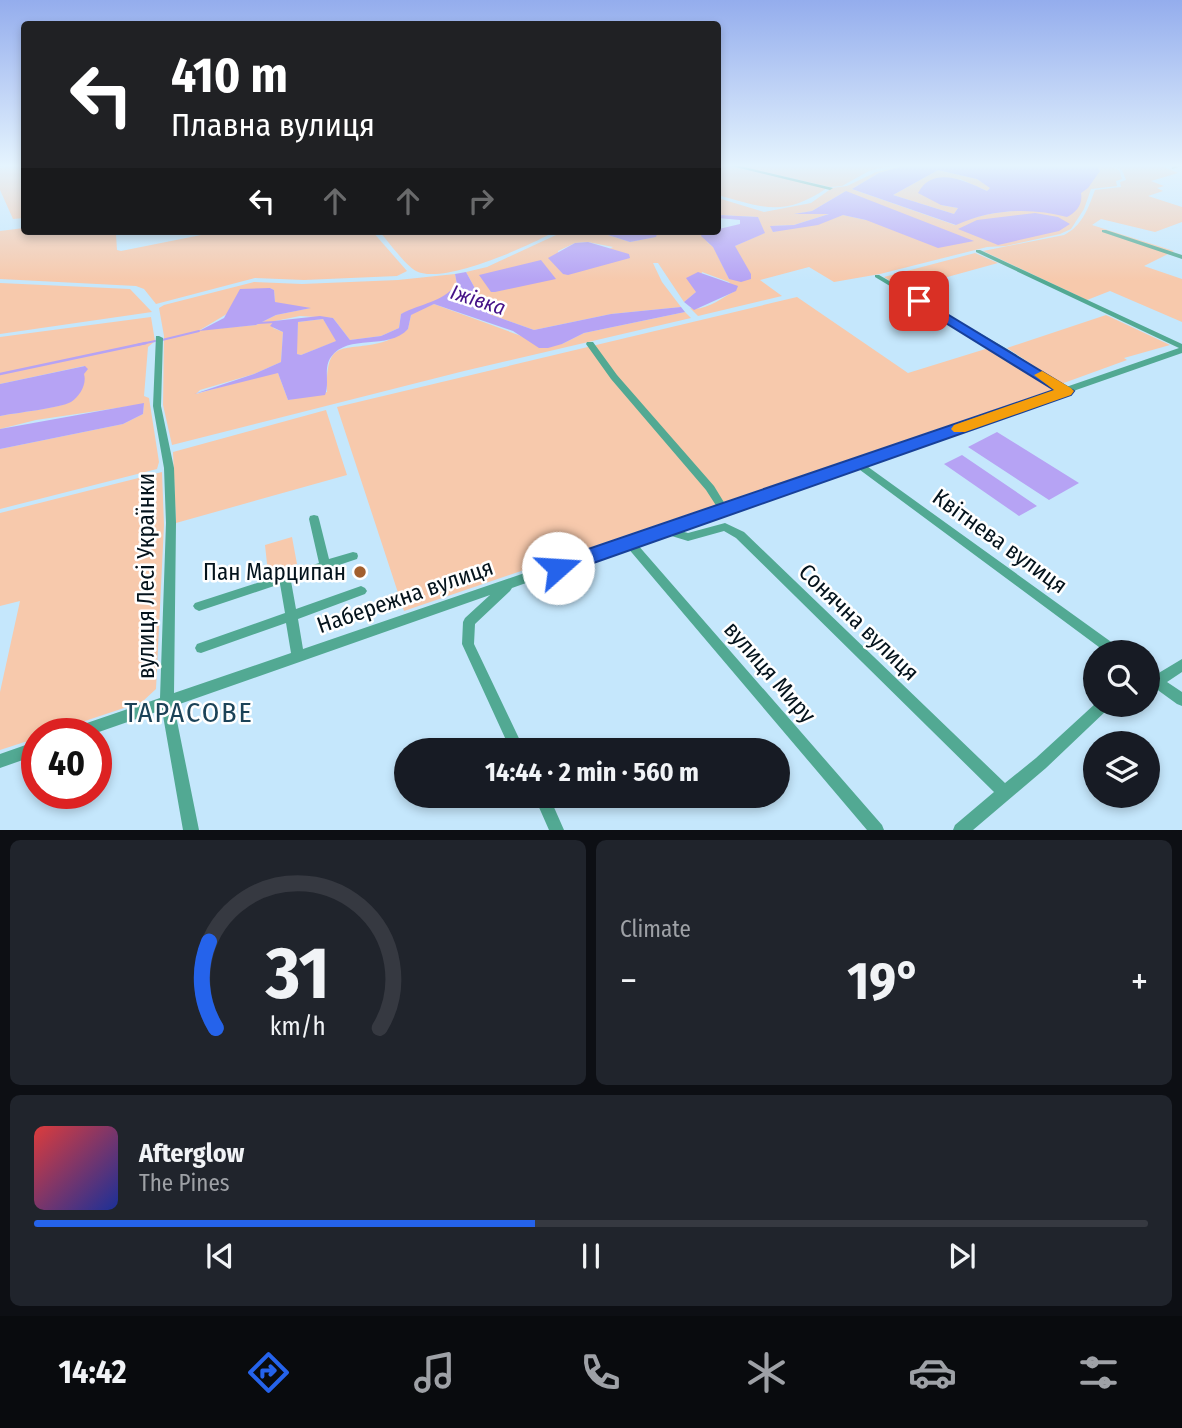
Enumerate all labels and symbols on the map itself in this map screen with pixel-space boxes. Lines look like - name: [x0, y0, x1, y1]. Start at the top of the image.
- pin: [889, 271, 949, 331]
- water label: Іжівка: [447, 279, 509, 321]
- street label: вулиця Лесі Українки: [132, 473, 160, 679]
- street label: Квітнева вулиця: [927, 483, 1073, 599]
- position arrow: [521, 531, 595, 605]
- street label: Набережна вулиця: [313, 553, 497, 639]
- place label: Пан Марципан: [203, 558, 346, 586]
- street label: Сонячна вулиця: [793, 558, 925, 686]
- marker: Пан Марципан: [352, 564, 368, 580]
- street label: вулиця Миру: [718, 615, 822, 729]
- district label: ТАРАСОВЕ: [124, 696, 254, 729]
- speed limit sign: 40: [21, 718, 112, 809]

